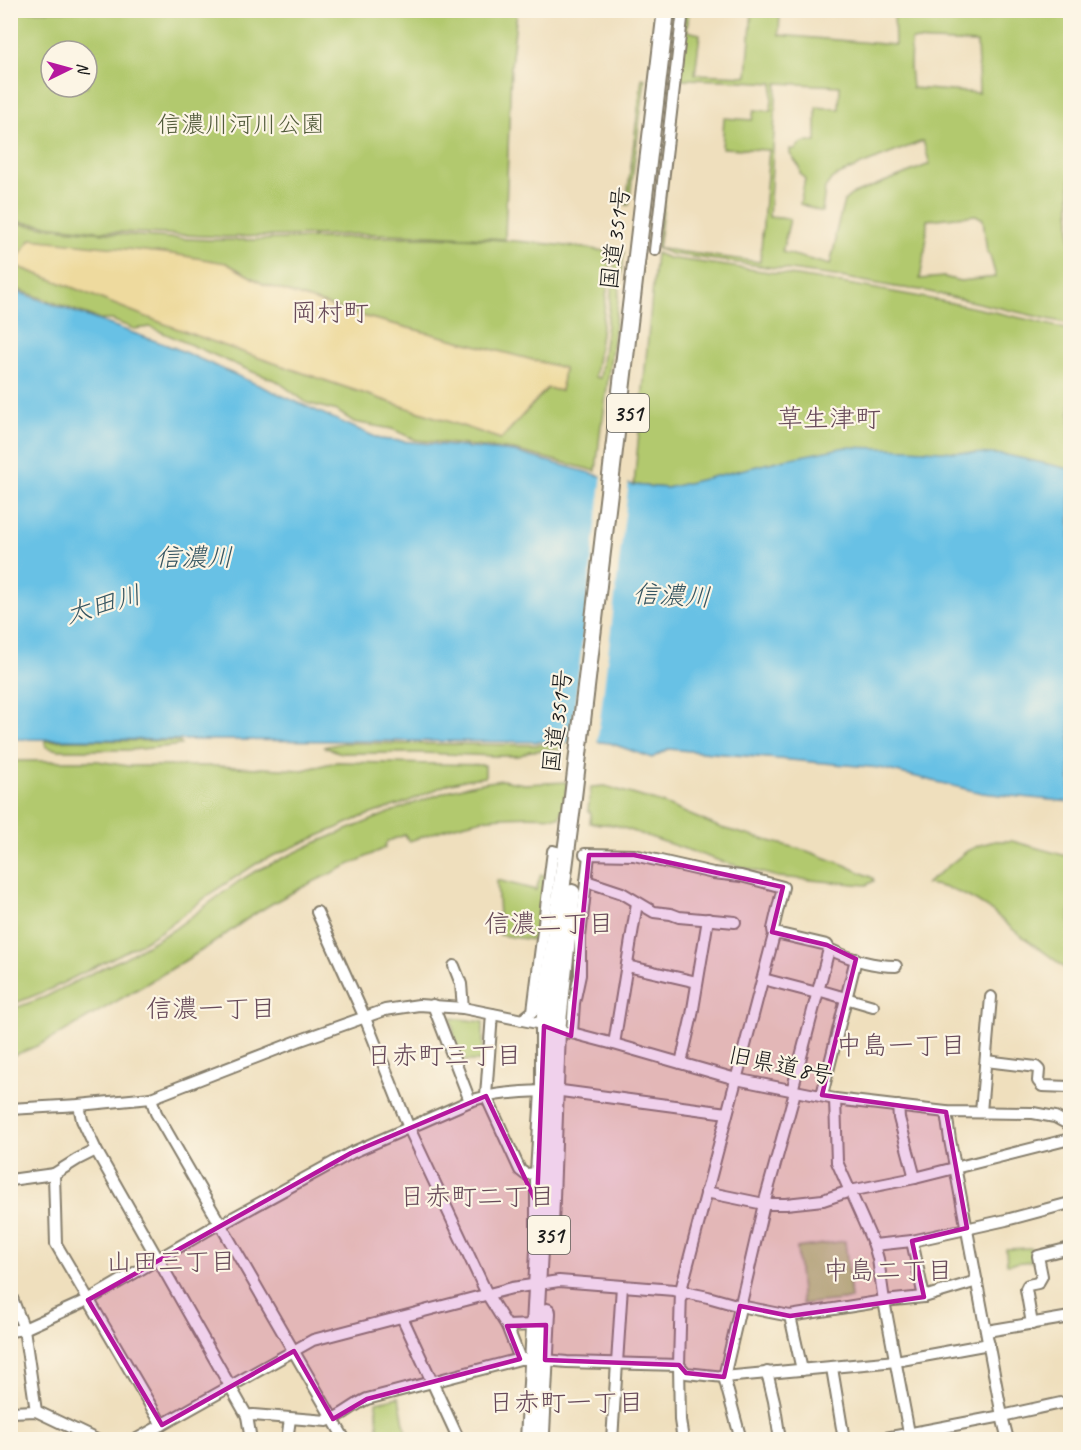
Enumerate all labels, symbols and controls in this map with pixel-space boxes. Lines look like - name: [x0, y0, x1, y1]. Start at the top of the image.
- north arrow: [39, 39, 99, 99]
- text: N: [73, 62, 94, 77]
- park label: 信濃川河川公園: [157, 109, 325, 139]
- street label: 国道351号: [594, 184, 636, 292]
- district label: 岡村町: [291, 296, 369, 329]
- road number: 351: [607, 394, 649, 432]
- district label: 草生津町: [777, 402, 881, 435]
- water label: 信濃川: [155, 541, 233, 574]
- water label: 信濃川: [632, 577, 712, 614]
- water label: 太田川: [61, 578, 145, 631]
- street label: 国道351号: [536, 667, 578, 775]
- district label: 信濃二丁目: [484, 907, 614, 940]
- district label: 信濃一丁目: [146, 992, 276, 1025]
- district label: 中島一丁目: [836, 1029, 966, 1062]
- district label: 日赤町三丁目: [366, 1039, 522, 1072]
- street label: 旧県道8号: [726, 1039, 836, 1091]
- district label: 日赤町二丁目: [399, 1180, 555, 1213]
- road number: 351: [528, 1216, 570, 1254]
- district label: 山田三丁目: [106, 1245, 236, 1278]
- district label: 中島二丁目: [823, 1254, 953, 1287]
- district label: 日赤町一丁目: [488, 1386, 644, 1419]

